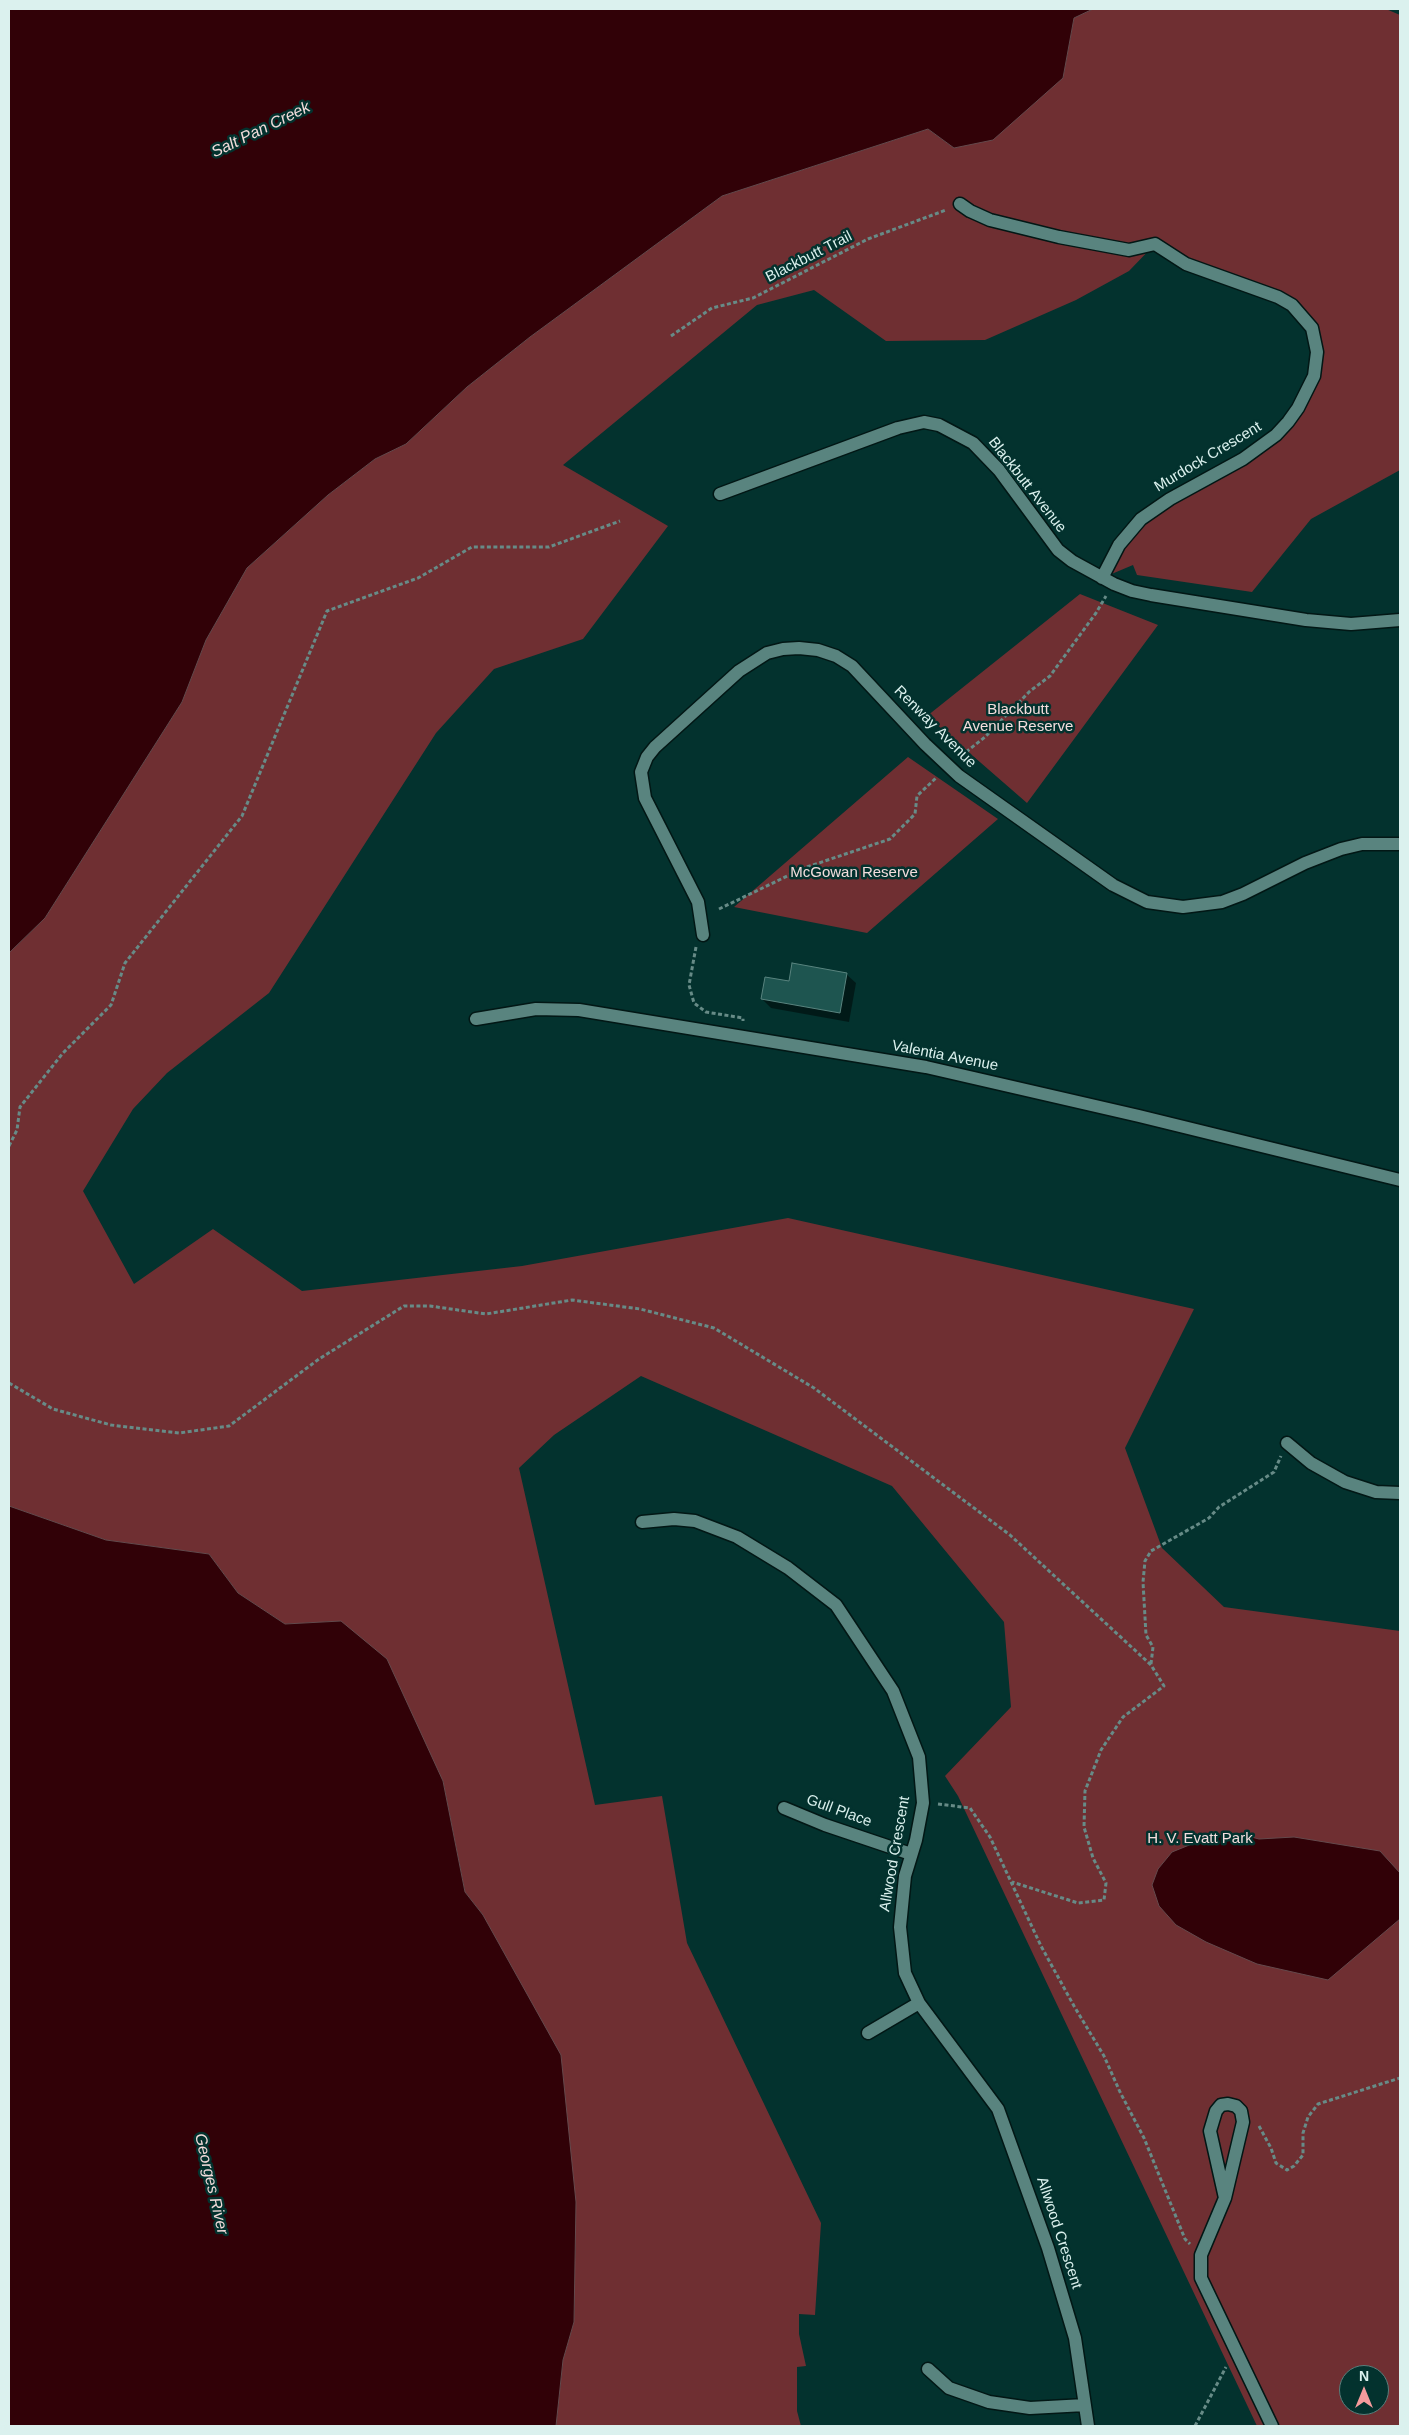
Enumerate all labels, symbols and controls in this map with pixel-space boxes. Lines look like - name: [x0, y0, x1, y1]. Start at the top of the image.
- water label: Salt Pan Creek: [208, 98, 314, 162]
- street label: Blackbutt Trail: [763, 228, 855, 286]
- street label: Murdock Crescent: [1151, 418, 1265, 496]
- street label: Blackbutt Avenue: [984, 434, 1070, 536]
- street label: Renway Avenue: [890, 682, 980, 772]
- park label: Blackbutt Avenue Reserve: [963, 701, 1073, 736]
- park label: McGowan Reserve: [790, 864, 918, 882]
- street label: Valentia Avenue: [890, 1037, 1000, 1075]
- street label: Gull Place: [804, 1791, 874, 1831]
- street label: Allwood Crescent: [876, 1795, 914, 1913]
- park label: H. V. Evatt Park: [1147, 1830, 1253, 1848]
- water label: Georges River: [190, 2132, 232, 2236]
- street label: Allwood Crescent: [1032, 2175, 1086, 2291]
- north arrow: [1339, 2365, 1389, 2415]
- text: N: [1359, 2368, 1369, 2384]

